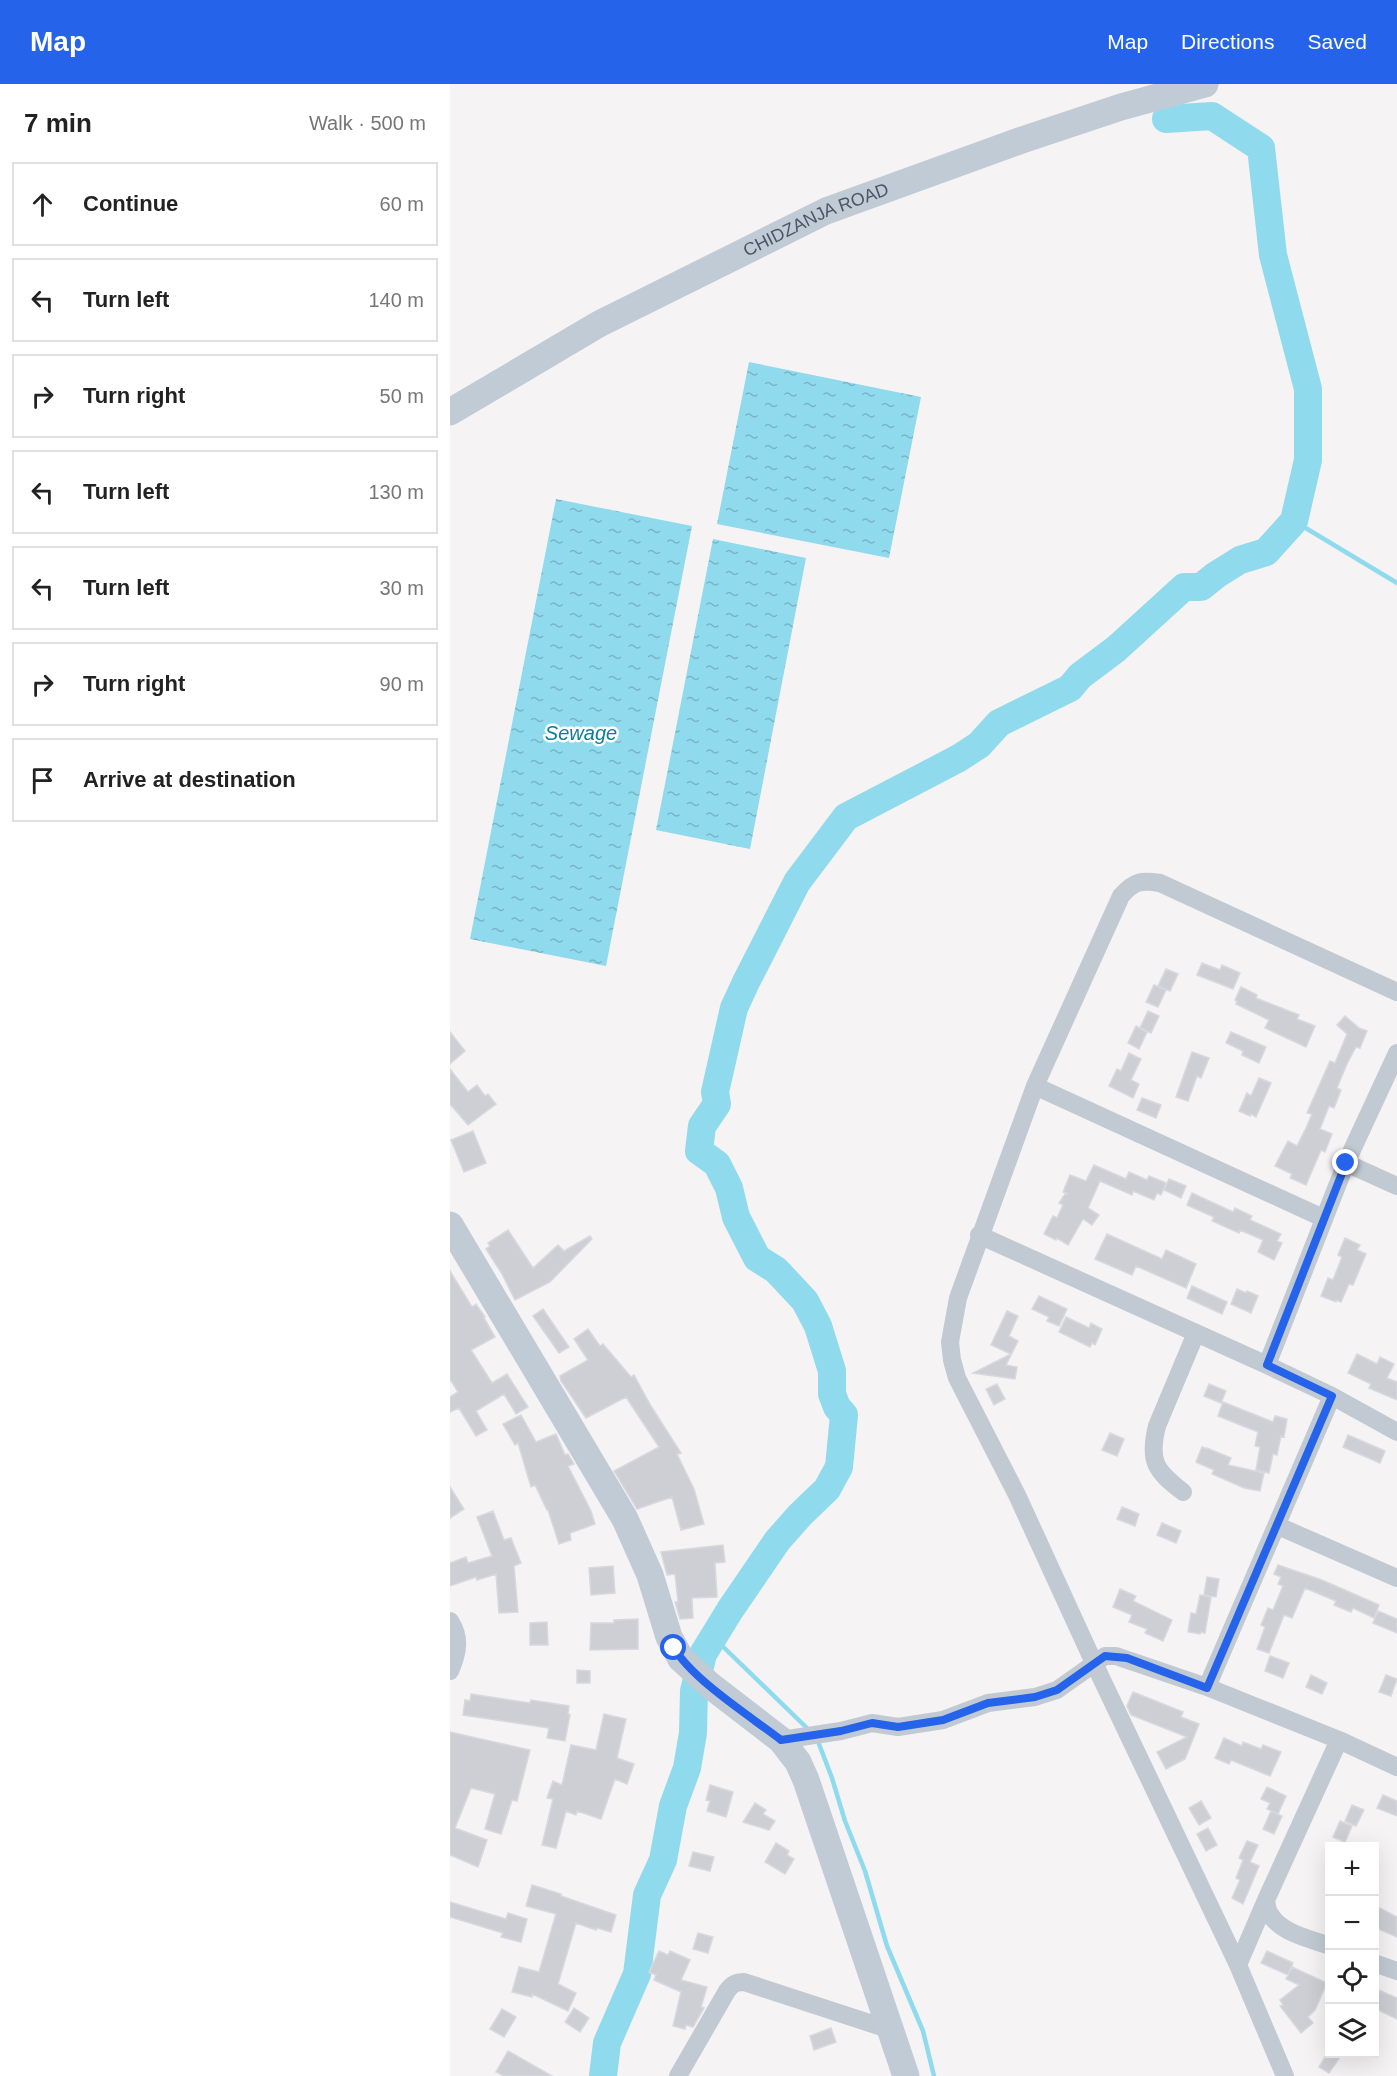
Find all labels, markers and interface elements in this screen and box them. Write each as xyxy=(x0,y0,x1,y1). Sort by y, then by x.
text: Map xyxy=(30,26,86,57)
text: Map xyxy=(1107,30,1148,53)
text: Directions xyxy=(1181,30,1274,53)
text: Saved xyxy=(1307,30,1367,53)
text: 7 min xyxy=(24,108,92,138)
text: Walk · 500 m xyxy=(309,112,426,134)
street label: CHIDZANJA ROAD xyxy=(740,179,891,261)
icon: ahead xyxy=(26,188,59,221)
text: Continue xyxy=(83,191,178,216)
text: 60 m xyxy=(380,193,424,215)
icon: left xyxy=(26,284,59,317)
text: Turn left xyxy=(83,287,169,312)
text: 140 m xyxy=(368,289,424,311)
icon: right xyxy=(26,380,59,413)
text: Turn right xyxy=(83,383,185,408)
text: 50 m xyxy=(380,385,424,407)
icon: left xyxy=(26,476,59,509)
text: Turn left xyxy=(83,479,169,504)
text: 130 m xyxy=(368,481,424,503)
icon: left xyxy=(26,572,59,605)
text: Turn left xyxy=(83,575,169,600)
text: 30 m xyxy=(380,577,424,599)
icon: right xyxy=(26,668,59,701)
text: Turn right xyxy=(83,671,185,696)
text: 90 m xyxy=(380,673,424,695)
water label: Sewage xyxy=(545,722,617,744)
icon: arrive xyxy=(26,764,59,797)
text: Arrive at destination xyxy=(83,767,296,792)
route end xyxy=(1332,1149,1358,1175)
route start xyxy=(660,1634,686,1660)
map controls xyxy=(1325,1842,1379,2058)
button: + xyxy=(1325,1842,1379,1896)
button: − xyxy=(1325,1896,1379,1950)
button: locate xyxy=(1325,1950,1379,2004)
button: layers xyxy=(1325,2004,1379,2058)

